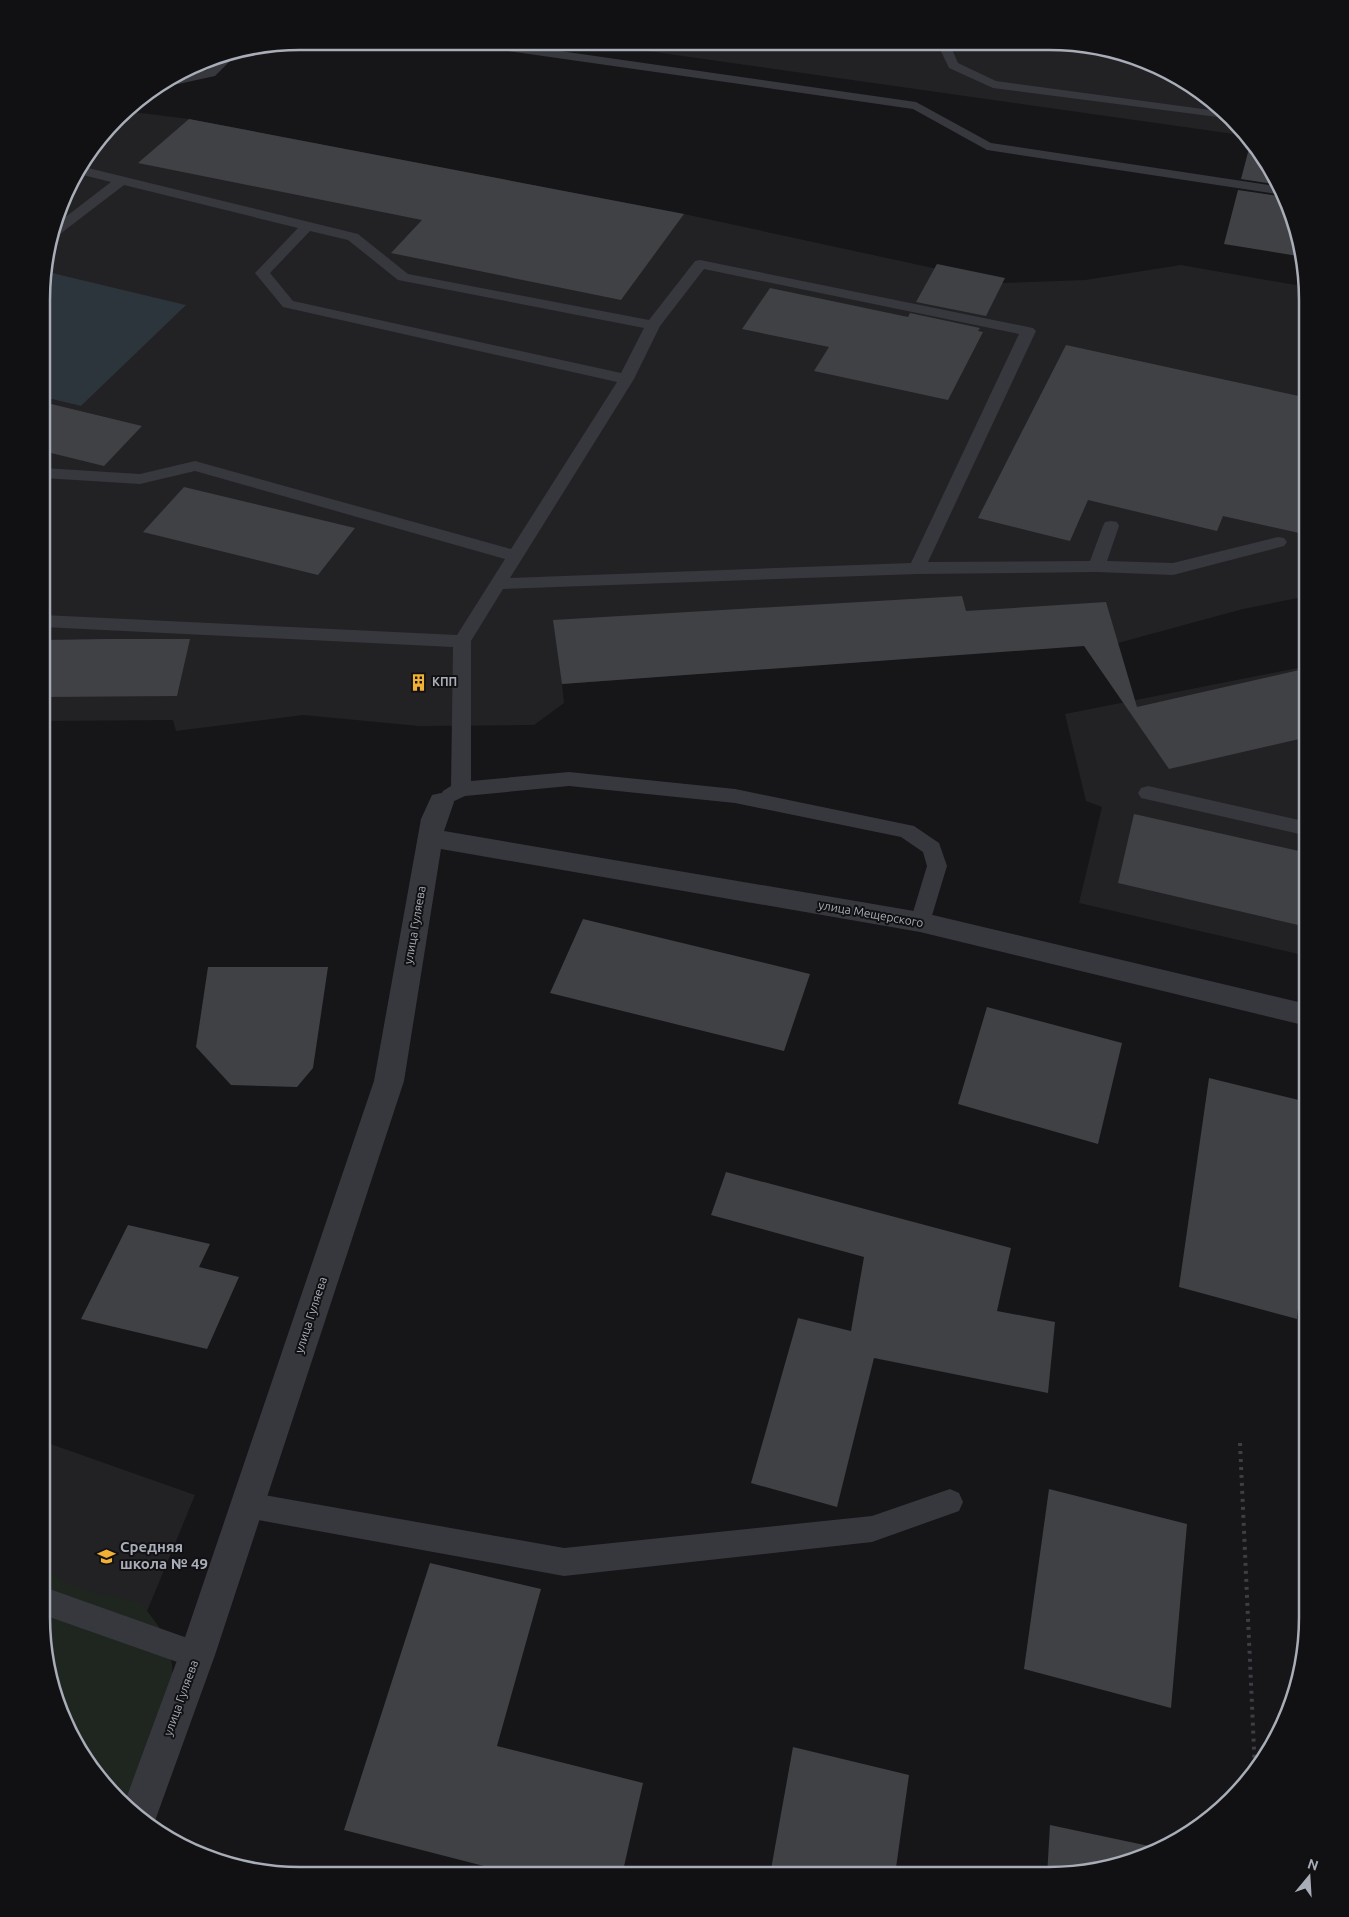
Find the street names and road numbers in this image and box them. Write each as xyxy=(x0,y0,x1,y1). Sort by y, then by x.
street label: улица Гуляева xyxy=(401,885,428,965)
street label: улица Мещерского xyxy=(818,898,925,929)
street label: улица Гуляева xyxy=(292,1275,329,1355)
street label: улица Гуляева xyxy=(161,1658,200,1737)

